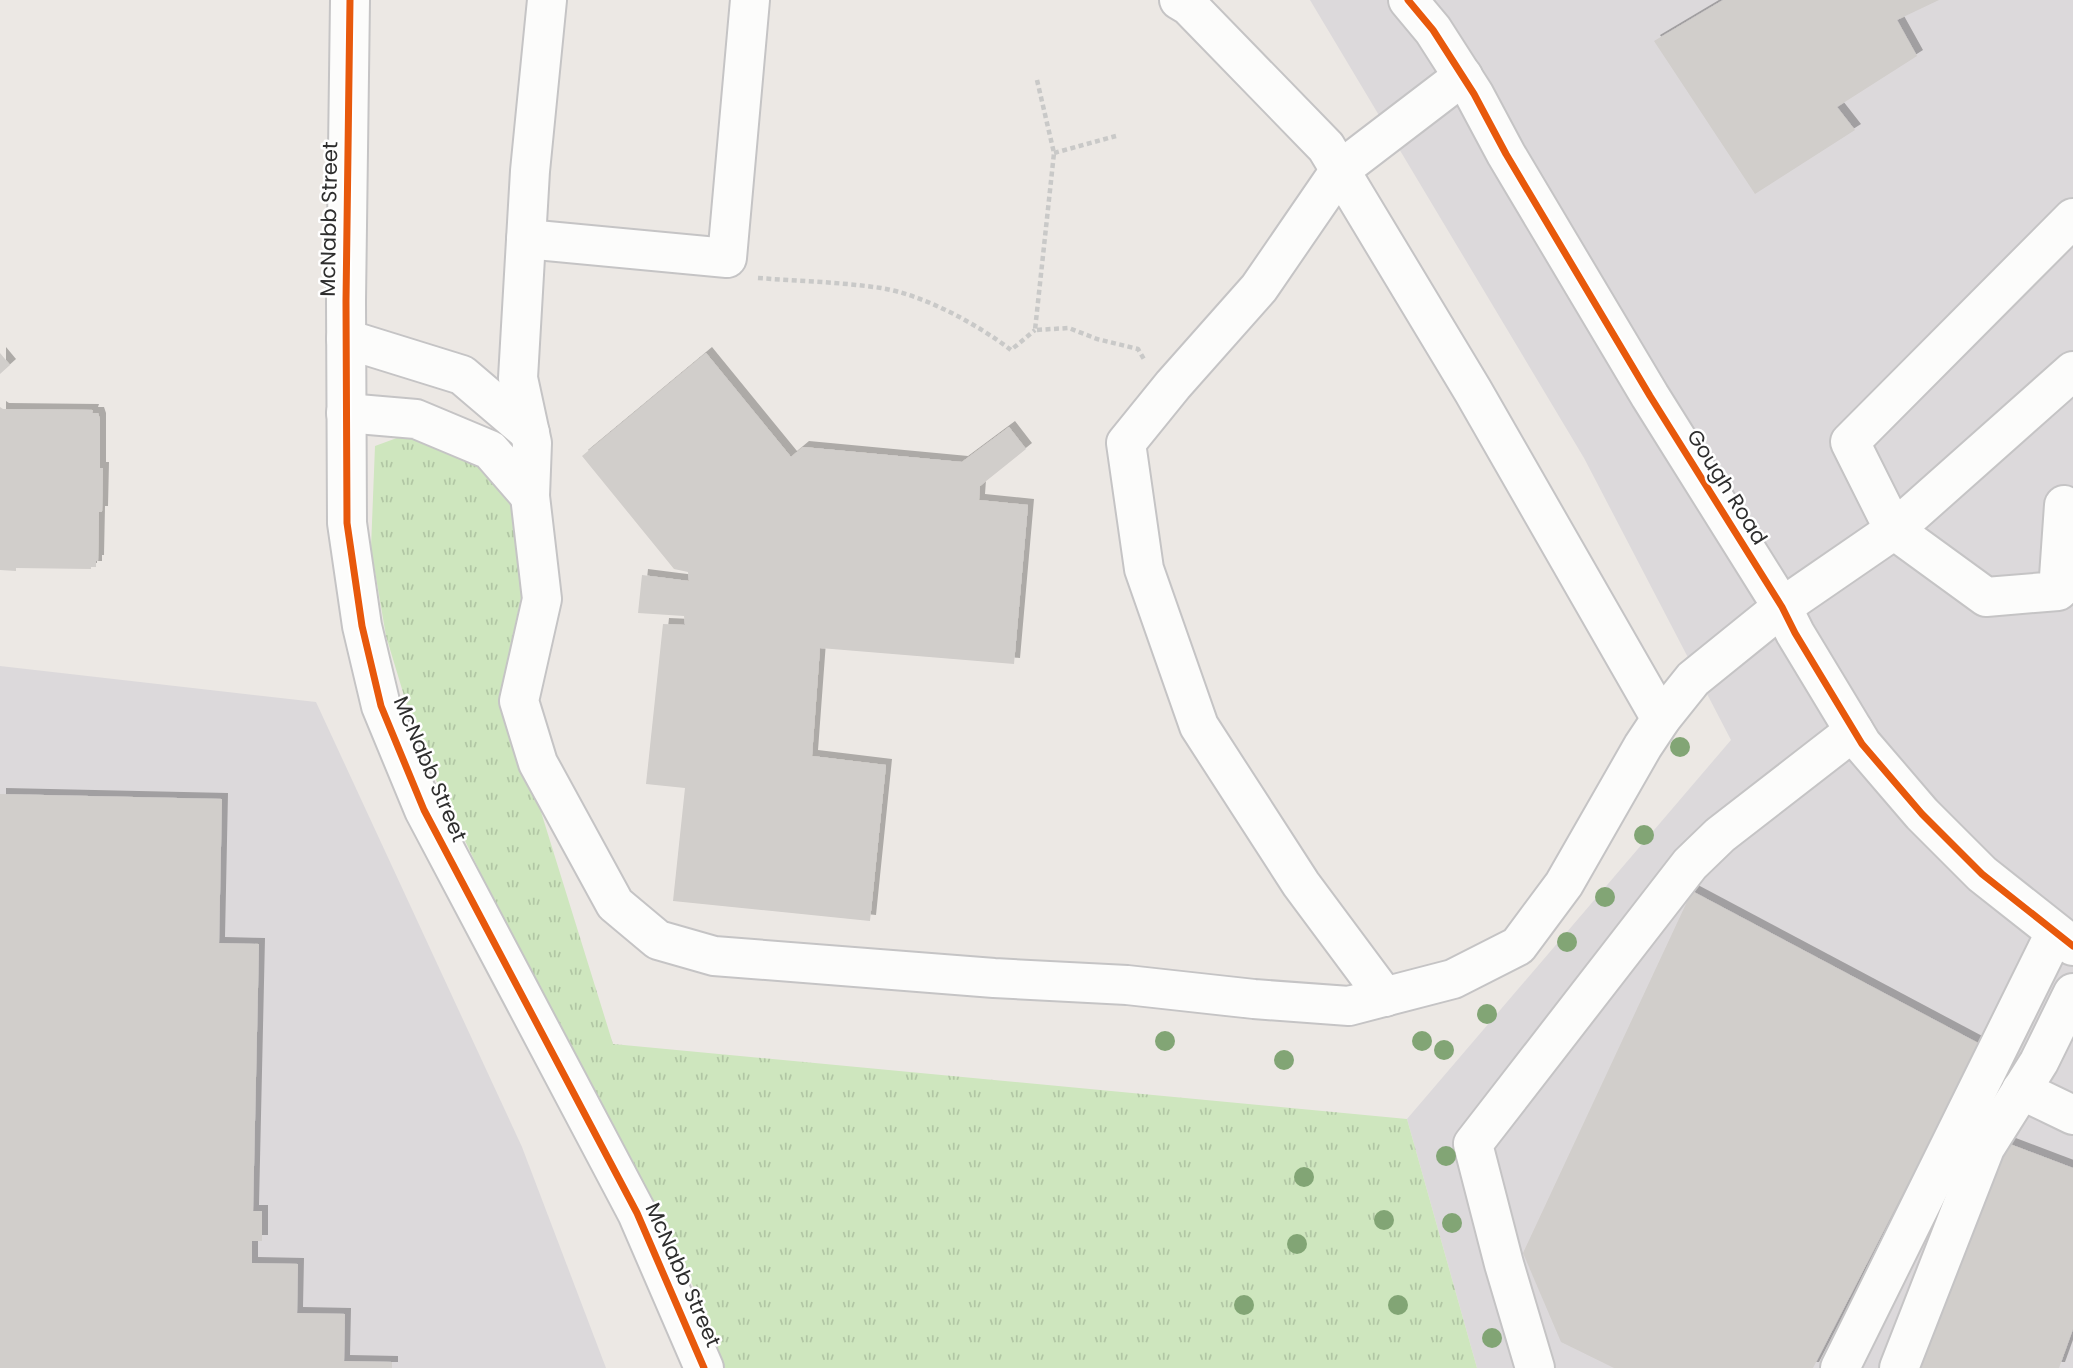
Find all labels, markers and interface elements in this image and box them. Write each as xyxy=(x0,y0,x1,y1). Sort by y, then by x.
street label: McNabb Street xyxy=(313,141,344,297)
street label: Gough Road xyxy=(1680,423,1774,550)
street label: McNabb Street xyxy=(387,692,474,846)
street label: McNabb Street xyxy=(639,1198,728,1352)

